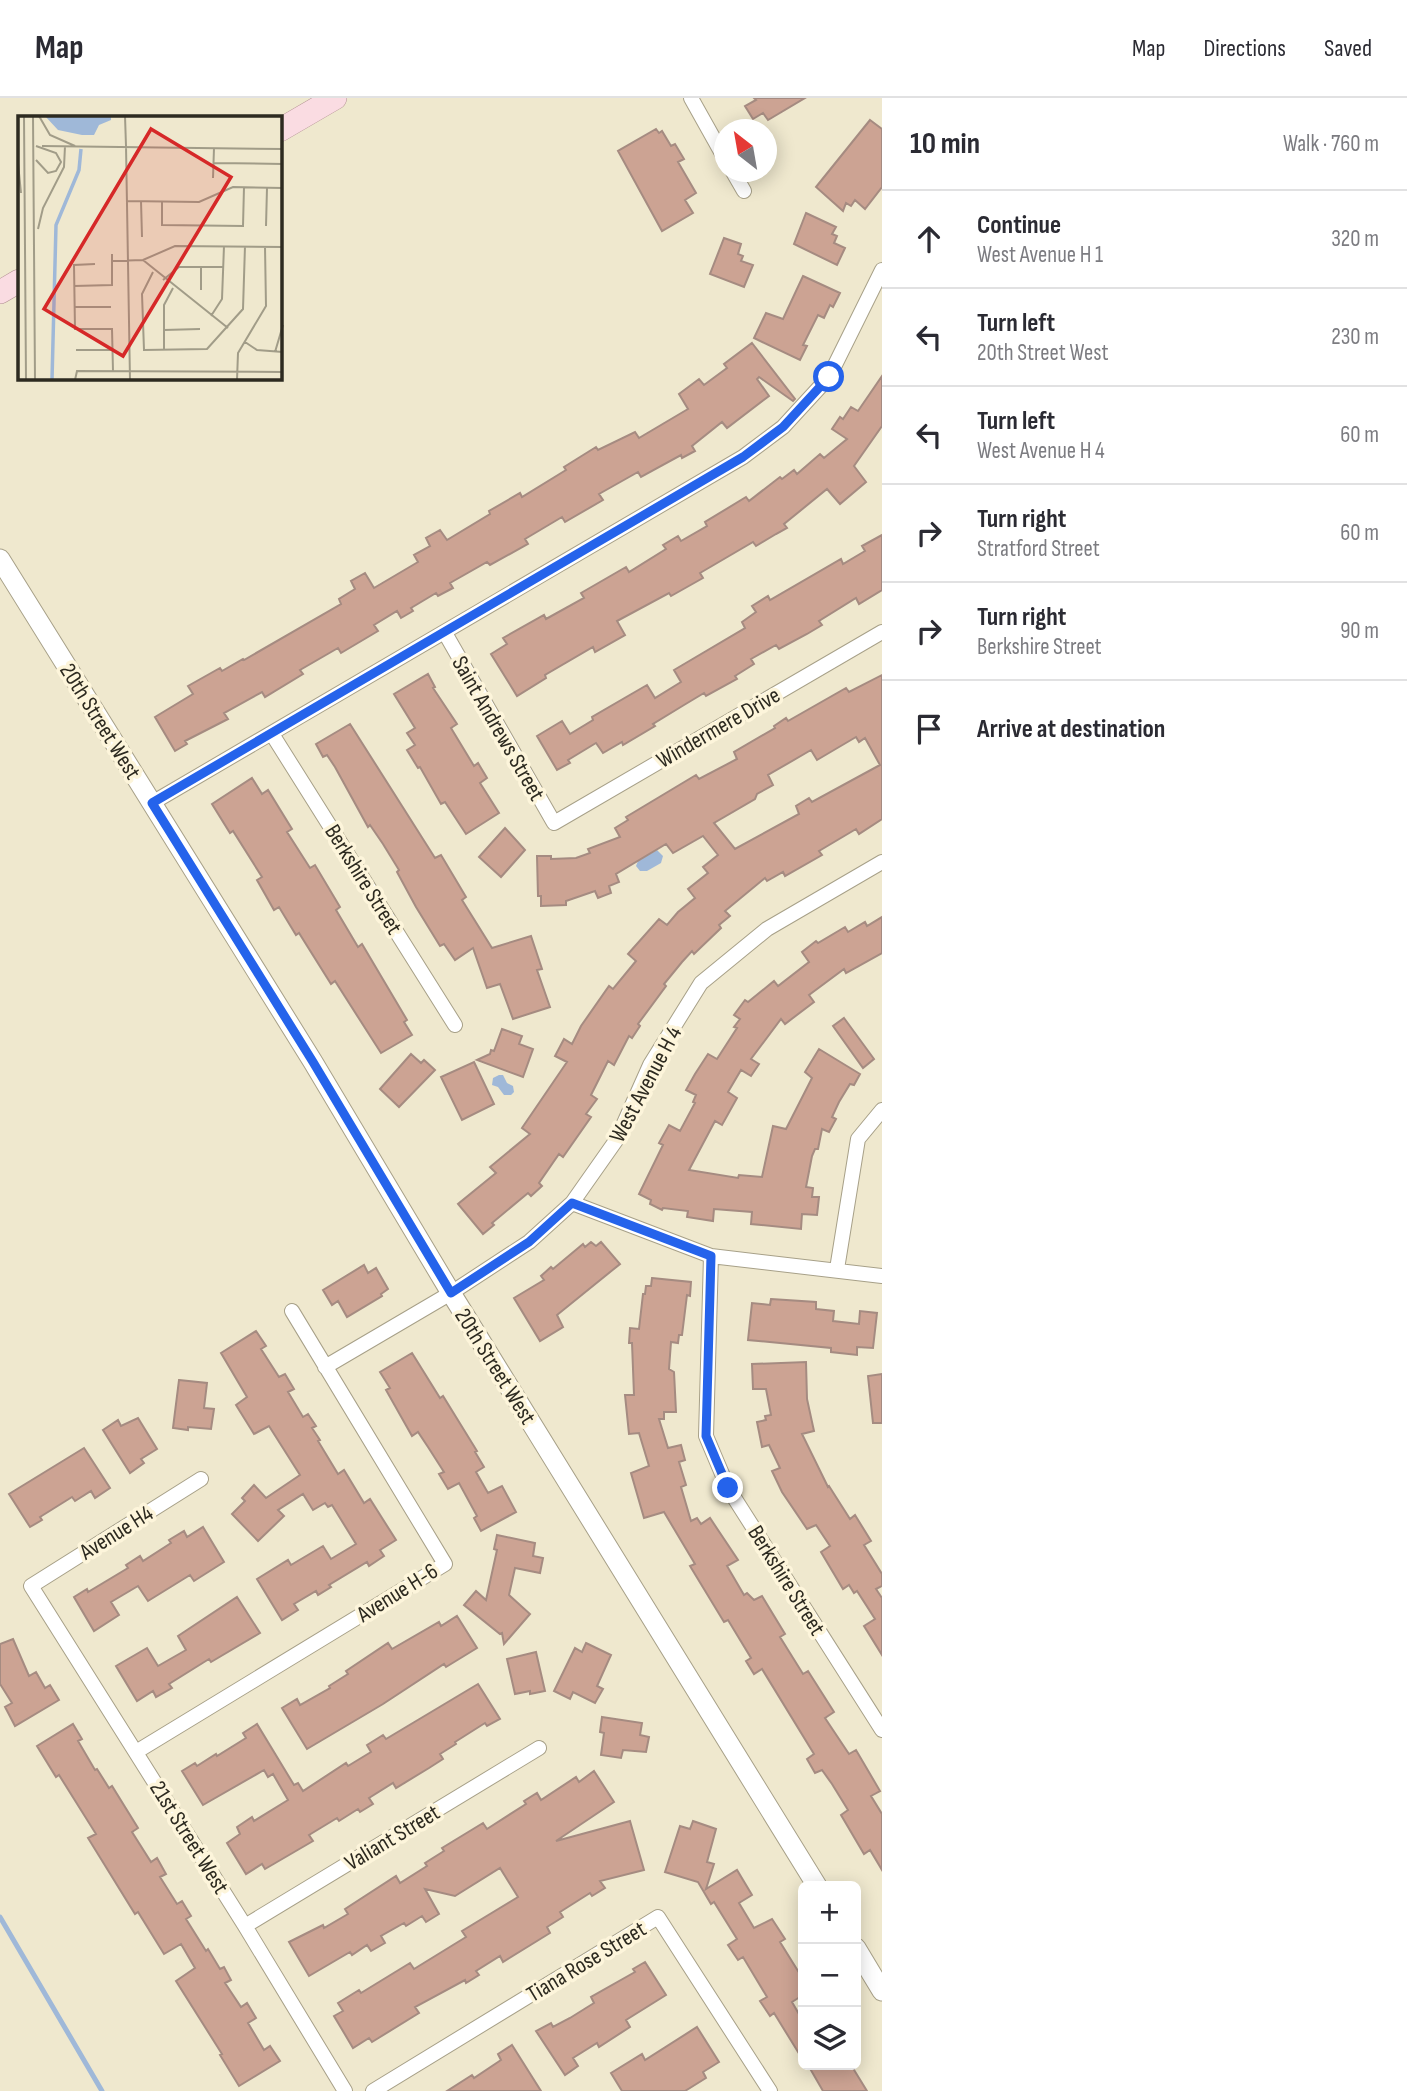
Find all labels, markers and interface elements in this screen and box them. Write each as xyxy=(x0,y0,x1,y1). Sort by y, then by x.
text: Map xyxy=(35,28,84,68)
text: Map xyxy=(1132,34,1165,63)
text: Directions xyxy=(1203,34,1286,63)
text: Saved xyxy=(1324,34,1372,63)
inset map xyxy=(18,116,282,380)
north arrow xyxy=(714,119,777,182)
text: 10 min xyxy=(910,126,980,162)
text: Walk · 760 m xyxy=(1283,130,1379,158)
text: Continue xyxy=(977,210,1061,241)
icon: ahead xyxy=(910,220,948,258)
text: 320 m xyxy=(1331,225,1379,253)
text: West Avenue H 1 xyxy=(977,241,1103,269)
text: Turn left xyxy=(977,308,1055,339)
icon: left xyxy=(910,318,948,356)
text: 230 m xyxy=(1331,323,1379,351)
text: 20th Street West xyxy=(977,339,1109,367)
route start xyxy=(813,361,844,392)
text: Turn left xyxy=(977,406,1055,437)
icon: left xyxy=(910,416,948,454)
text: 60 m xyxy=(1340,421,1379,449)
text: West Avenue H 4 xyxy=(977,437,1105,465)
text: Turn right xyxy=(977,504,1066,535)
icon: right xyxy=(910,514,948,552)
text: 60 m xyxy=(1340,519,1379,547)
text: Stratford Street xyxy=(977,535,1100,563)
text: Turn right xyxy=(977,602,1066,633)
icon: right xyxy=(910,612,948,650)
text: 90 m xyxy=(1340,617,1379,645)
text: Berkshire Street xyxy=(977,633,1102,661)
street label: Saint Andrews Street xyxy=(445,651,551,806)
street label: 20th Street West xyxy=(53,658,147,785)
street label: Windermere Drive xyxy=(652,681,785,774)
icon: arrive xyxy=(910,710,948,748)
text: Arrive at destination xyxy=(977,714,1165,745)
street label: Berkshire Street xyxy=(318,819,408,940)
street label: West Avenue H 4 xyxy=(604,1021,688,1147)
street label: 20th Street West xyxy=(448,1303,542,1430)
route end xyxy=(712,1472,743,1503)
street label: Avenue H4 xyxy=(74,1499,159,1567)
street label: Berkshire Street xyxy=(741,1520,831,1641)
street label: Avenue H-6 xyxy=(351,1557,443,1629)
street label: 21st Street West xyxy=(143,1776,235,1899)
street label: Valiant Street xyxy=(340,1799,445,1877)
map controls xyxy=(798,1881,861,2070)
button: + xyxy=(798,1881,861,1944)
street label: Tiana Rose Street xyxy=(522,1915,651,2008)
button: − xyxy=(798,1944,861,2007)
button: layers xyxy=(798,2007,861,2070)

